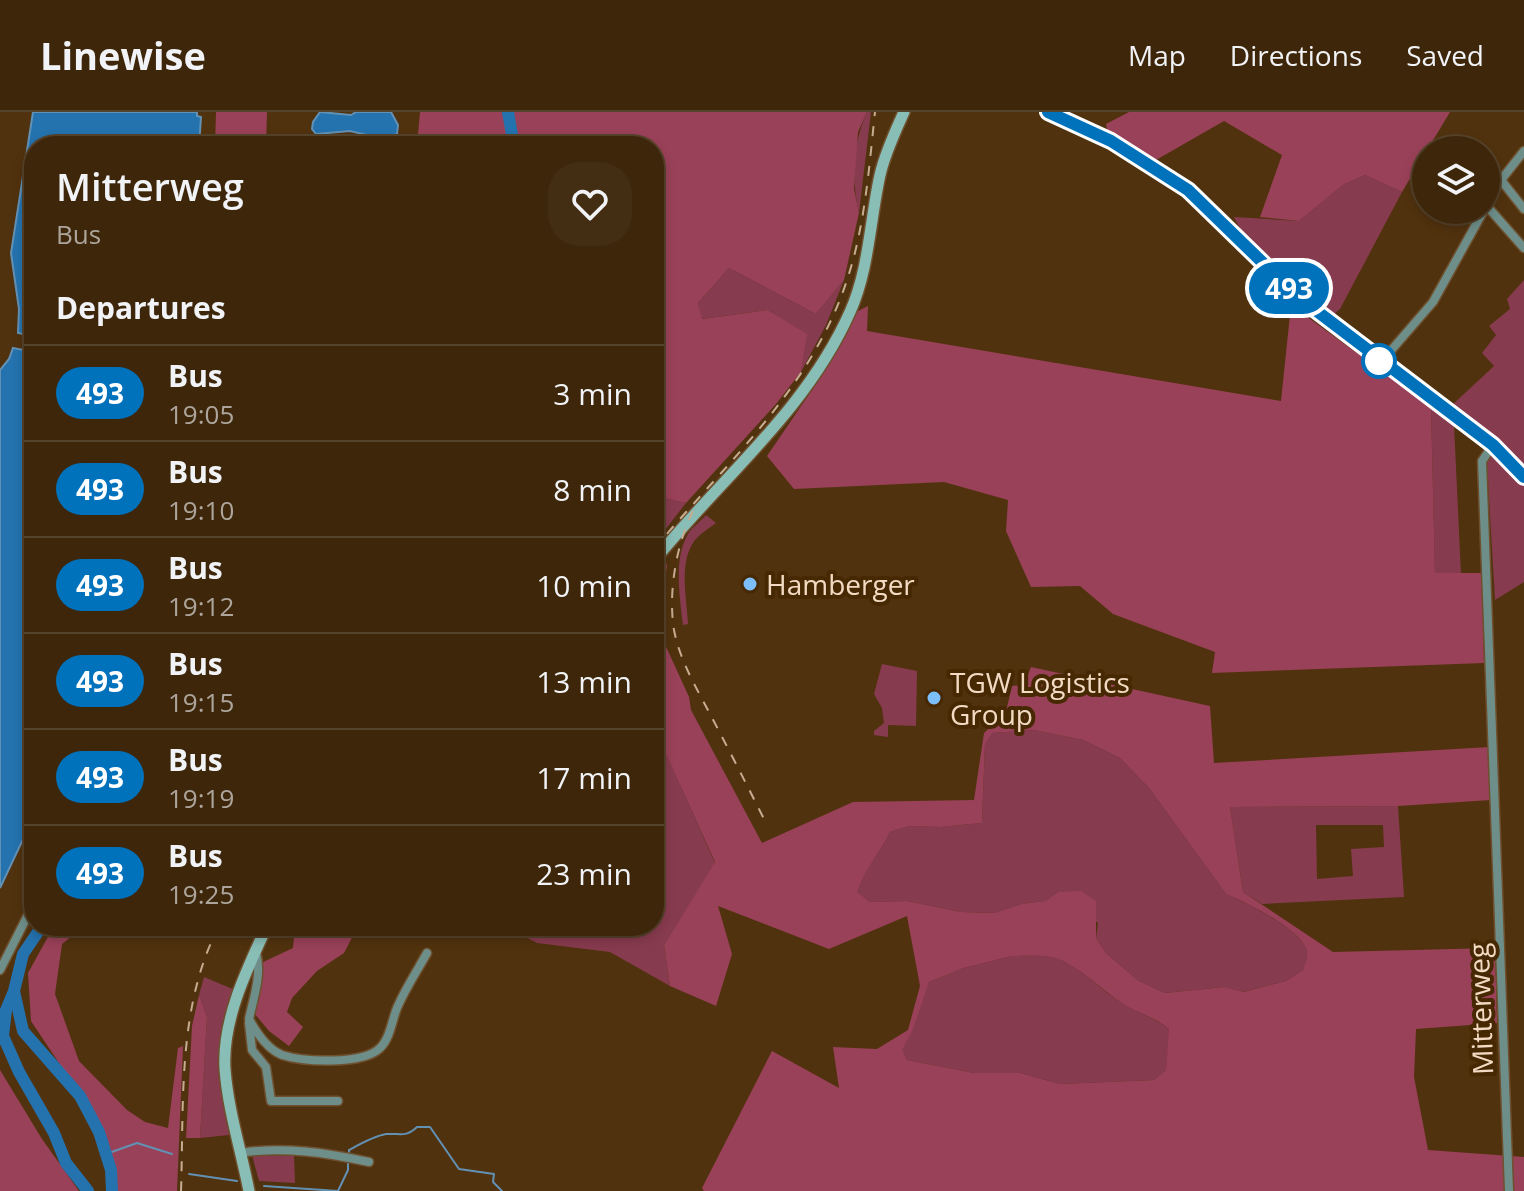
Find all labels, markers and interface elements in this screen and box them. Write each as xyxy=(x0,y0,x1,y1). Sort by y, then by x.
text: Linewise xyxy=(40,29,206,81)
text: Map xyxy=(1128,36,1186,74)
text: Directions xyxy=(1230,36,1362,74)
text: Saved xyxy=(1406,36,1484,74)
map controls xyxy=(1412,136,1500,224)
button: layers xyxy=(1412,136,1500,224)
text: Mitterweg xyxy=(56,160,244,212)
button: heart xyxy=(548,162,632,246)
text: Bus xyxy=(56,216,101,252)
line badge: 493 xyxy=(1243,262,1335,314)
text: 493 xyxy=(1265,269,1313,307)
text: Departures xyxy=(56,287,226,328)
unlabelled marker xyxy=(1362,344,1396,378)
text: Bus xyxy=(168,355,223,396)
text: 3 min xyxy=(553,373,632,414)
text: 493 xyxy=(76,374,124,412)
text: 19:05 xyxy=(168,396,234,432)
text: Bus xyxy=(168,451,223,492)
text: 8 min xyxy=(553,469,632,510)
text: 493 xyxy=(76,470,124,508)
text: 19:10 xyxy=(168,492,234,528)
text: Bus xyxy=(168,547,223,588)
text: 10 min xyxy=(536,565,632,606)
place label: Hamberger xyxy=(766,565,915,603)
text: 493 xyxy=(76,566,124,604)
marker: Hamberger xyxy=(741,575,759,593)
text: 19:12 xyxy=(168,588,234,624)
text: Bus xyxy=(168,643,223,684)
text: 13 min xyxy=(536,661,632,702)
text: 493 xyxy=(76,662,124,700)
place label: TGW Logistics Group xyxy=(950,663,1130,733)
text: 19:15 xyxy=(168,684,234,720)
marker: TGW Logistics Group xyxy=(925,689,943,707)
text: Bus xyxy=(168,739,223,780)
text: 17 min xyxy=(536,757,632,798)
text: 493 xyxy=(76,758,124,796)
text: 19:19 xyxy=(168,780,234,816)
text: Bus xyxy=(168,835,223,876)
text: 23 min xyxy=(536,853,632,894)
text: 493 xyxy=(76,854,124,892)
text: 19:25 xyxy=(168,876,234,912)
street label: Mitterweg xyxy=(1459,942,1501,1076)

